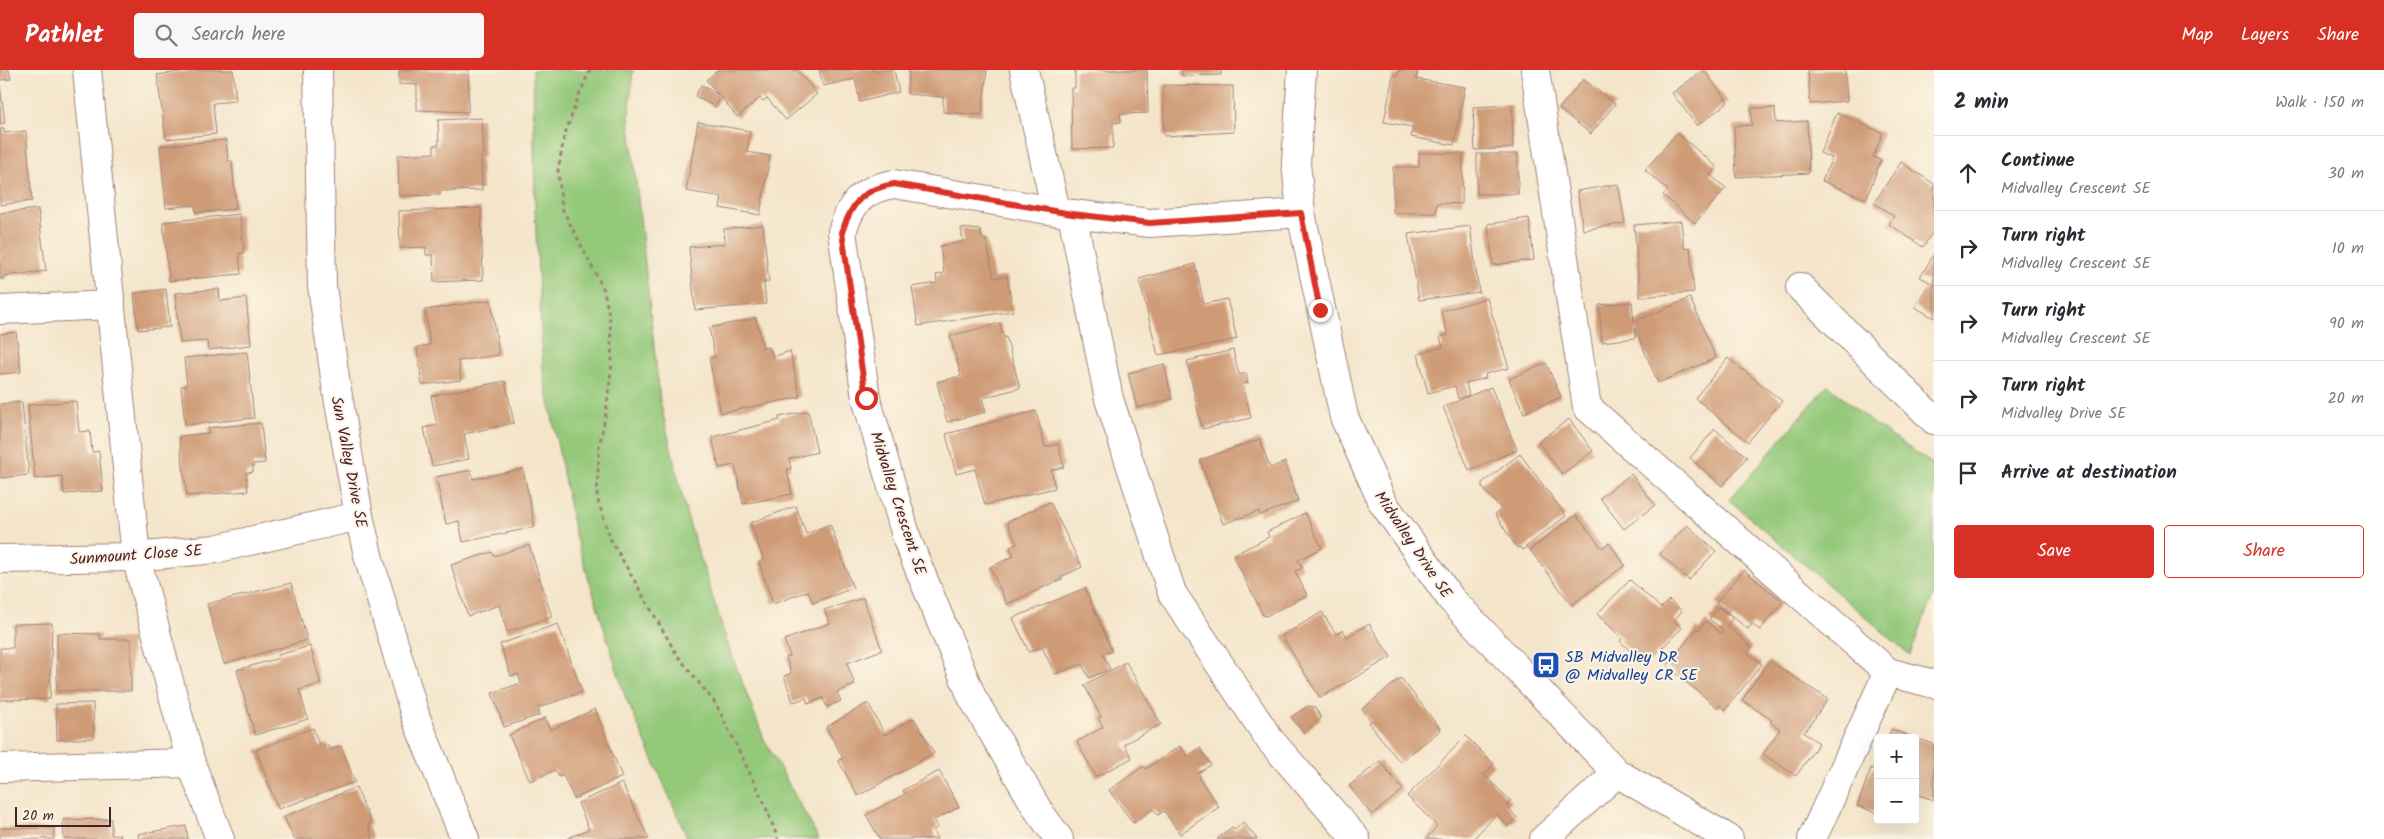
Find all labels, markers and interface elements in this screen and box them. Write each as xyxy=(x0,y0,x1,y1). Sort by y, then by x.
search box xyxy=(134,13,484,58)
text: Pathlet xyxy=(25,16,104,55)
text: Search here xyxy=(192,20,285,50)
icon: search xyxy=(152,21,180,49)
text: Map xyxy=(2182,21,2213,50)
text: Layers xyxy=(2241,21,2289,50)
text: Share xyxy=(2317,21,2359,50)
text: 2 min xyxy=(1954,86,2009,119)
text: Walk · 150 m xyxy=(2275,90,2364,115)
text: Continue xyxy=(2001,146,2074,176)
icon: ahead xyxy=(1954,159,1982,187)
text: 30 m xyxy=(2328,161,2364,186)
text: Midvalley Crescent SE xyxy=(2001,176,2151,201)
text: Turn right xyxy=(2001,221,2086,251)
icon: right xyxy=(1954,234,1982,262)
text: 10 m xyxy=(2332,236,2364,261)
text: Midvalley Crescent SE xyxy=(2001,251,2151,276)
text: Turn right xyxy=(2001,296,2086,326)
route end xyxy=(1309,299,1332,322)
icon: right xyxy=(1954,309,1982,337)
text: 90 m xyxy=(2329,311,2364,336)
text: Midvalley Crescent SE xyxy=(2001,326,2151,351)
text: Turn right xyxy=(2001,371,2086,401)
icon: right xyxy=(1954,384,1982,412)
text: 20 m xyxy=(2328,386,2364,411)
route start xyxy=(855,387,878,410)
street label: Sun Valley Drive SE xyxy=(323,394,374,531)
text: Midvalley Drive SE xyxy=(2001,401,2126,426)
street label: Midvalley Crescent SE xyxy=(863,428,933,579)
text: Arrive at destination xyxy=(2001,458,2177,488)
icon: arrive xyxy=(1954,459,1982,487)
street label: Midvalley Drive SE xyxy=(1367,486,1459,604)
button: Save xyxy=(1954,525,2154,578)
button: Share xyxy=(2164,525,2364,578)
street label: Sunmount Close SE xyxy=(69,538,204,573)
place label: SB Midvalley DR @ Midvalley CR SE xyxy=(1565,645,1698,688)
bus stop icon: SB Midvalley DR @ Midvalley CR SE xyxy=(1531,650,1561,680)
map controls xyxy=(1874,734,1919,824)
button: + xyxy=(1874,734,1919,779)
button: − xyxy=(1874,779,1919,824)
scale bar xyxy=(15,804,111,827)
text: 20 m xyxy=(22,805,54,827)

